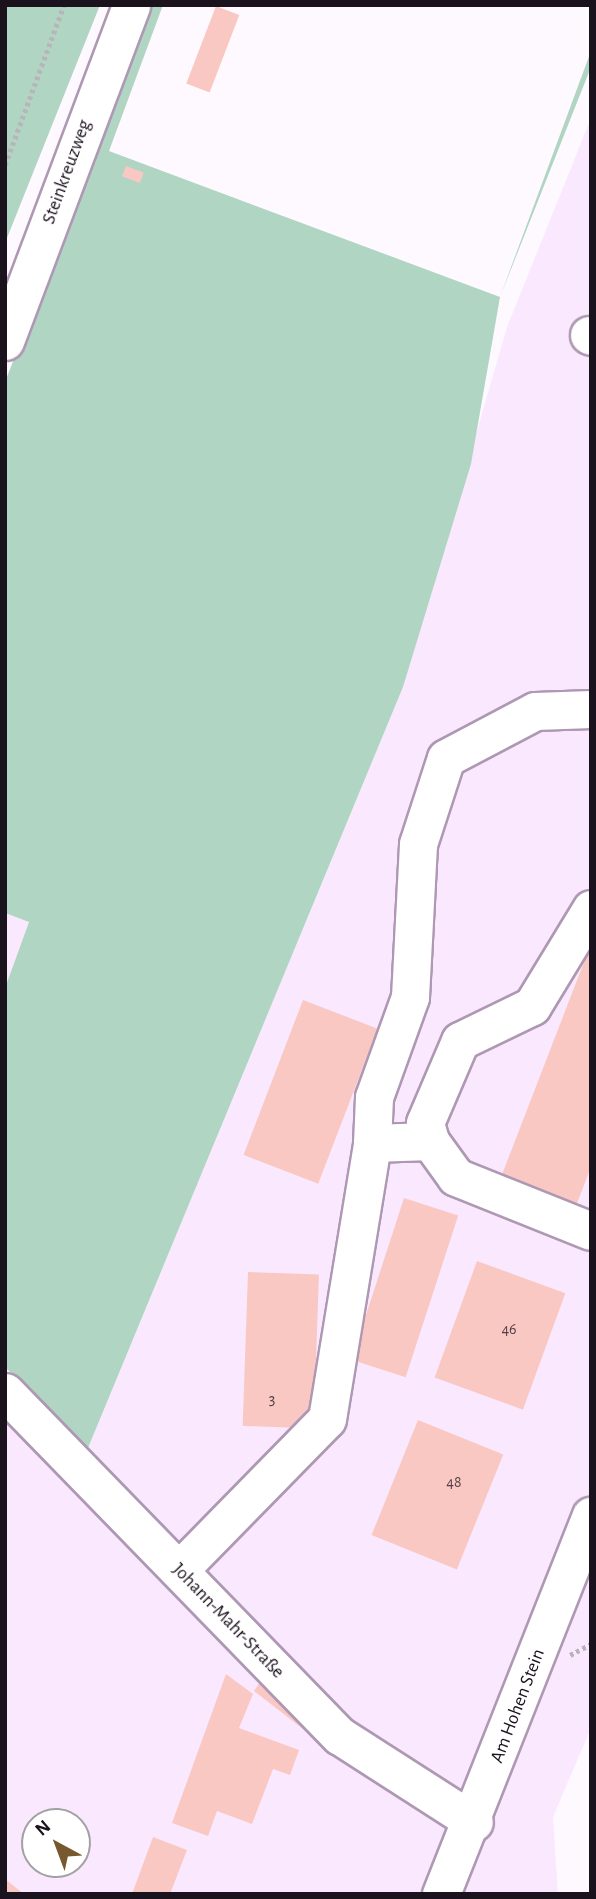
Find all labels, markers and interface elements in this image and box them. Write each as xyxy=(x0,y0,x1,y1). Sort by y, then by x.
street label: Steinkreuzweg xyxy=(38,117,96,227)
house number: 46 xyxy=(501,1319,517,1339)
house number: 3 xyxy=(269,1389,275,1409)
house number: 48 xyxy=(446,1472,462,1492)
street label: Johann-Mahr-Straße xyxy=(167,1559,289,1683)
street label: Am Hohen Stein xyxy=(486,1646,550,1766)
north arrow xyxy=(21,1808,91,1878)
text: N xyxy=(32,1817,54,1840)

